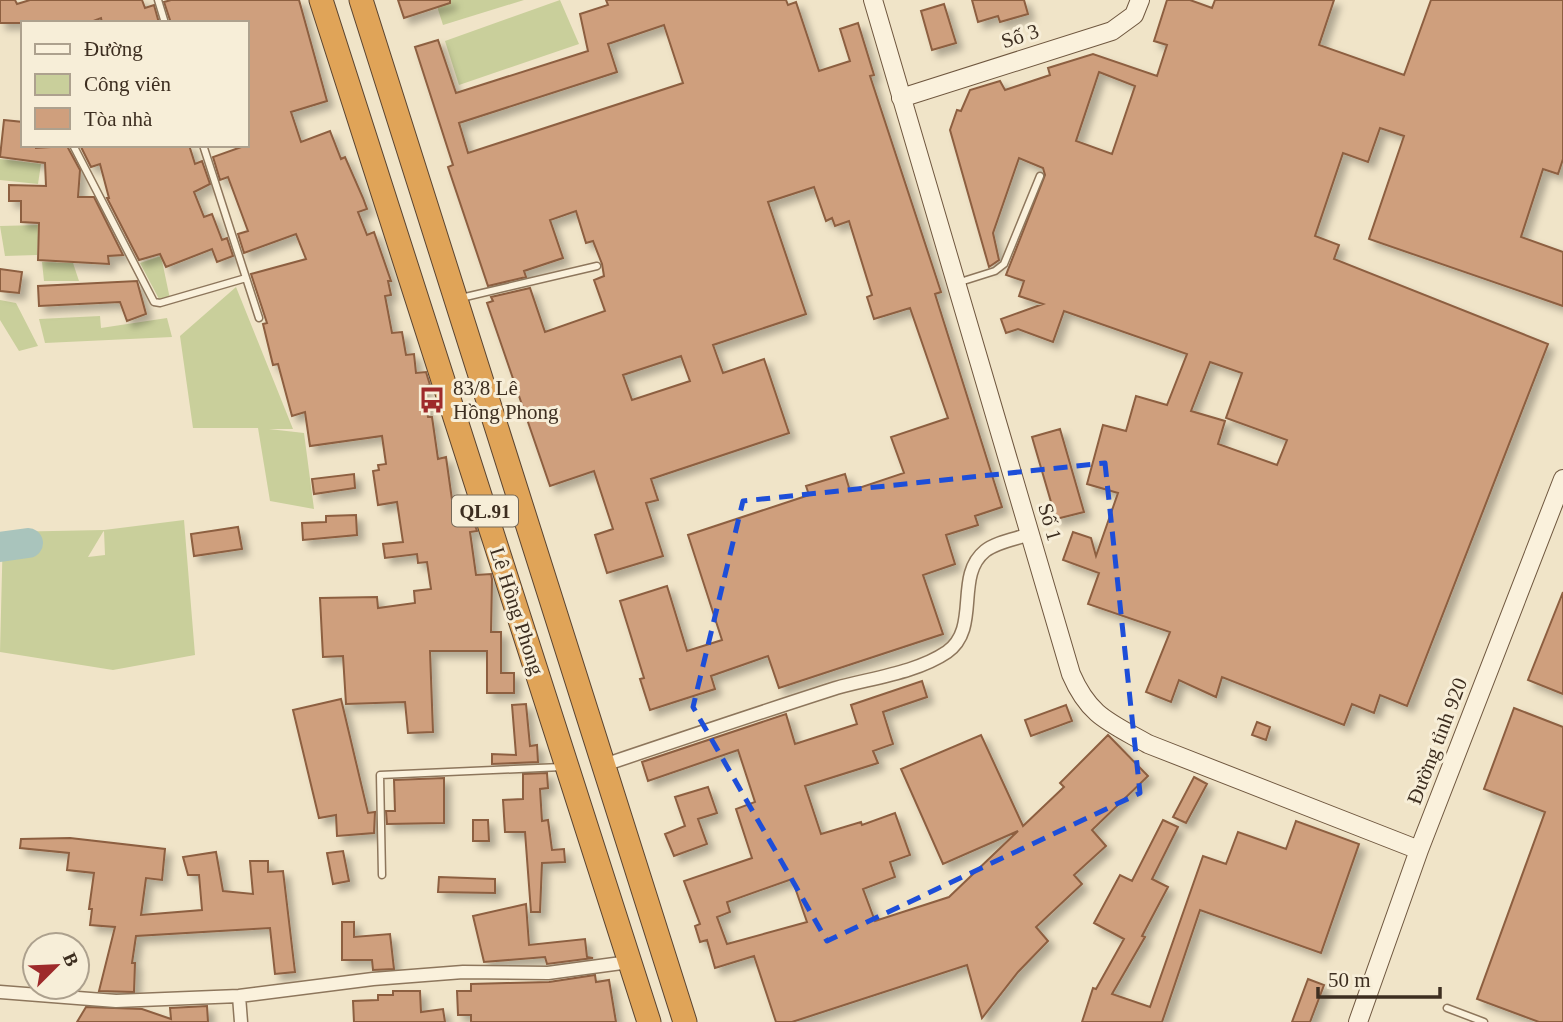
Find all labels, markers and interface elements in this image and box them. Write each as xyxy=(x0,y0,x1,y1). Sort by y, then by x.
street label: Số 3 xyxy=(998,19,1042,53)
legend xyxy=(21,21,248,147)
text: Đường xyxy=(84,37,143,61)
text: Công viên xyxy=(84,72,171,96)
text: Tòa nhà xyxy=(84,107,153,131)
place label: 83/8 Lê Hồng Phong xyxy=(453,376,559,424)
bus stop icon: 83/8 Lê Hồng Phong xyxy=(417,385,447,415)
road number: QL.91 xyxy=(452,496,518,526)
street label: Số 1 xyxy=(1033,500,1067,544)
street label: Lê Hồng Phong xyxy=(485,544,549,678)
street label: Đường tỉnh 920 xyxy=(1402,674,1472,808)
north arrow xyxy=(21,931,91,1001)
text: B xyxy=(59,949,83,970)
scale bar xyxy=(1318,956,1440,1000)
text: 50 m xyxy=(1328,968,1371,992)

